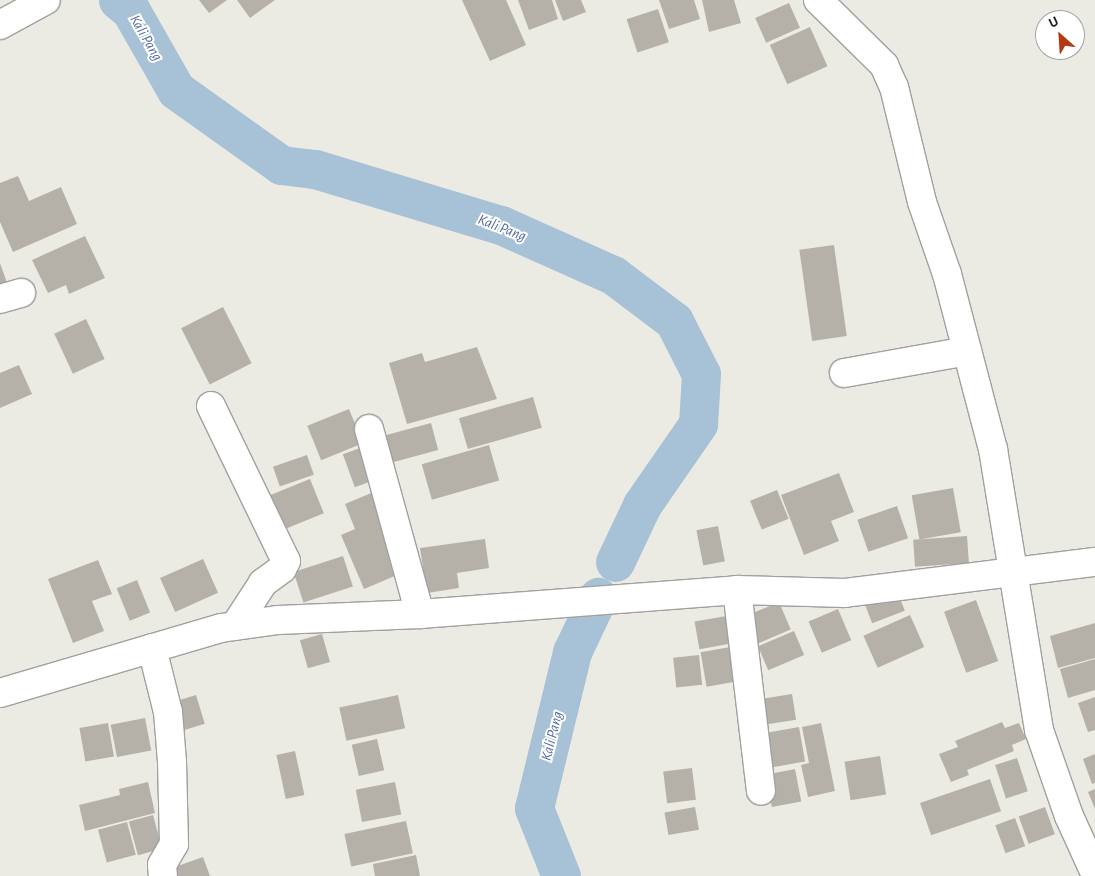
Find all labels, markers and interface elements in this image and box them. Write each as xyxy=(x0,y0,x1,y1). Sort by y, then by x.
north arrow xyxy=(1035,10,1085,60)
water label: Kali Pang xyxy=(126,12,166,64)
text: U xyxy=(1047,14,1061,31)
water label: Kali Pang xyxy=(475,211,529,245)
water label: Kali Pang xyxy=(537,709,567,763)

